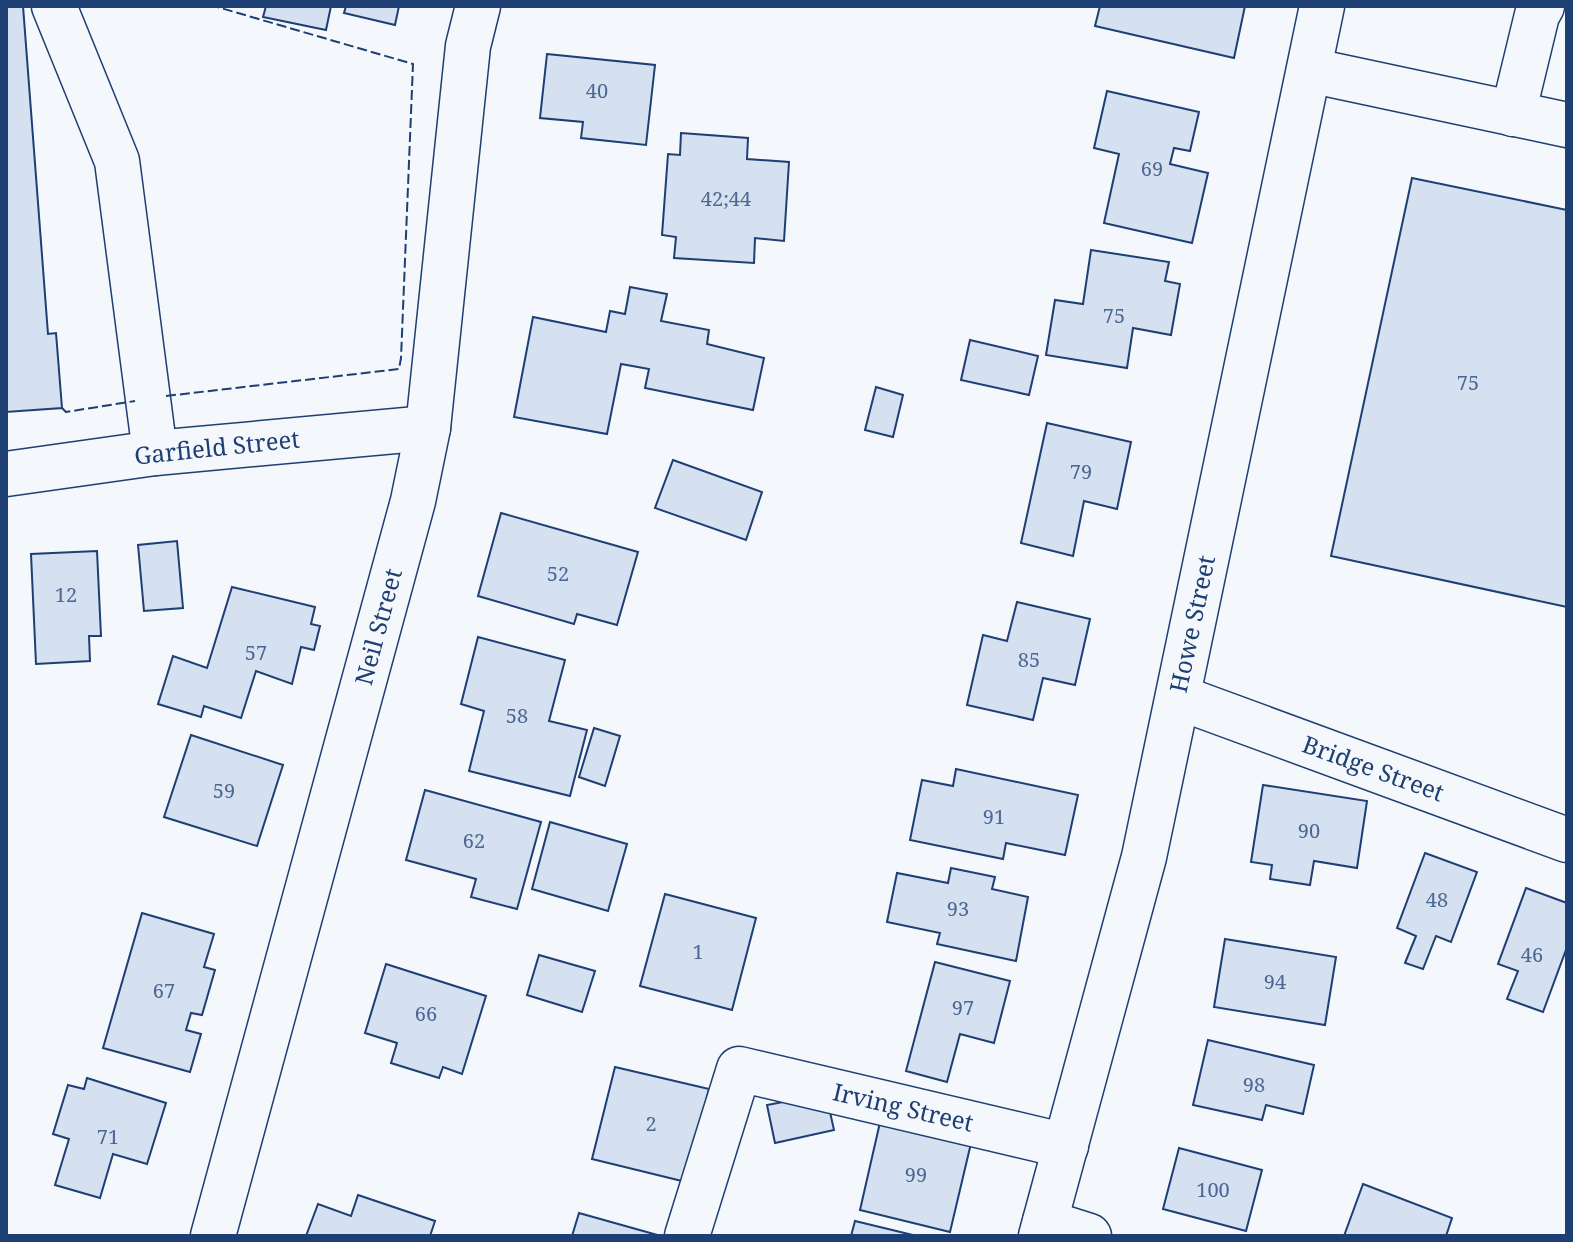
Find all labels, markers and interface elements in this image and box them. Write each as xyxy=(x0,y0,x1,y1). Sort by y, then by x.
house number: 40 xyxy=(586,77,608,104)
house number: 69 xyxy=(1141,155,1163,182)
house number: 42;44 xyxy=(701,185,751,212)
house number: 75 xyxy=(1103,302,1125,329)
house number: 75 xyxy=(1457,369,1479,396)
street label: Garfield Street xyxy=(133,421,301,472)
house number: 79 xyxy=(1070,458,1092,485)
street label: Howe Street xyxy=(1161,552,1222,695)
house number: 52 xyxy=(547,560,569,587)
street label: Neil Street xyxy=(346,565,409,689)
house number: 12 xyxy=(55,581,77,608)
house number: 57 xyxy=(245,639,267,666)
house number: 85 xyxy=(1018,646,1040,673)
house number: 58 xyxy=(506,702,528,729)
street label: Bridge Street xyxy=(1298,727,1449,808)
house number: 59 xyxy=(213,777,235,804)
house number: 91 xyxy=(983,803,1005,830)
house number: 90 xyxy=(1298,817,1320,844)
house number: 62 xyxy=(463,827,485,854)
house number: 48 xyxy=(1426,886,1448,913)
house number: 93 xyxy=(947,895,969,922)
house number: 1 xyxy=(692,938,704,965)
house number: 46 xyxy=(1521,941,1543,968)
house number: 94 xyxy=(1264,968,1286,995)
house number: 67 xyxy=(153,977,175,1004)
house number: 97 xyxy=(952,994,974,1021)
house number: 66 xyxy=(415,1000,437,1027)
house number: 98 xyxy=(1243,1071,1265,1098)
street label: Irving Street xyxy=(830,1074,977,1139)
house number: 2 xyxy=(645,1110,657,1137)
house number: 71 xyxy=(97,1123,119,1150)
house number: 99 xyxy=(905,1161,927,1188)
house number: 100 xyxy=(1196,1176,1230,1203)

